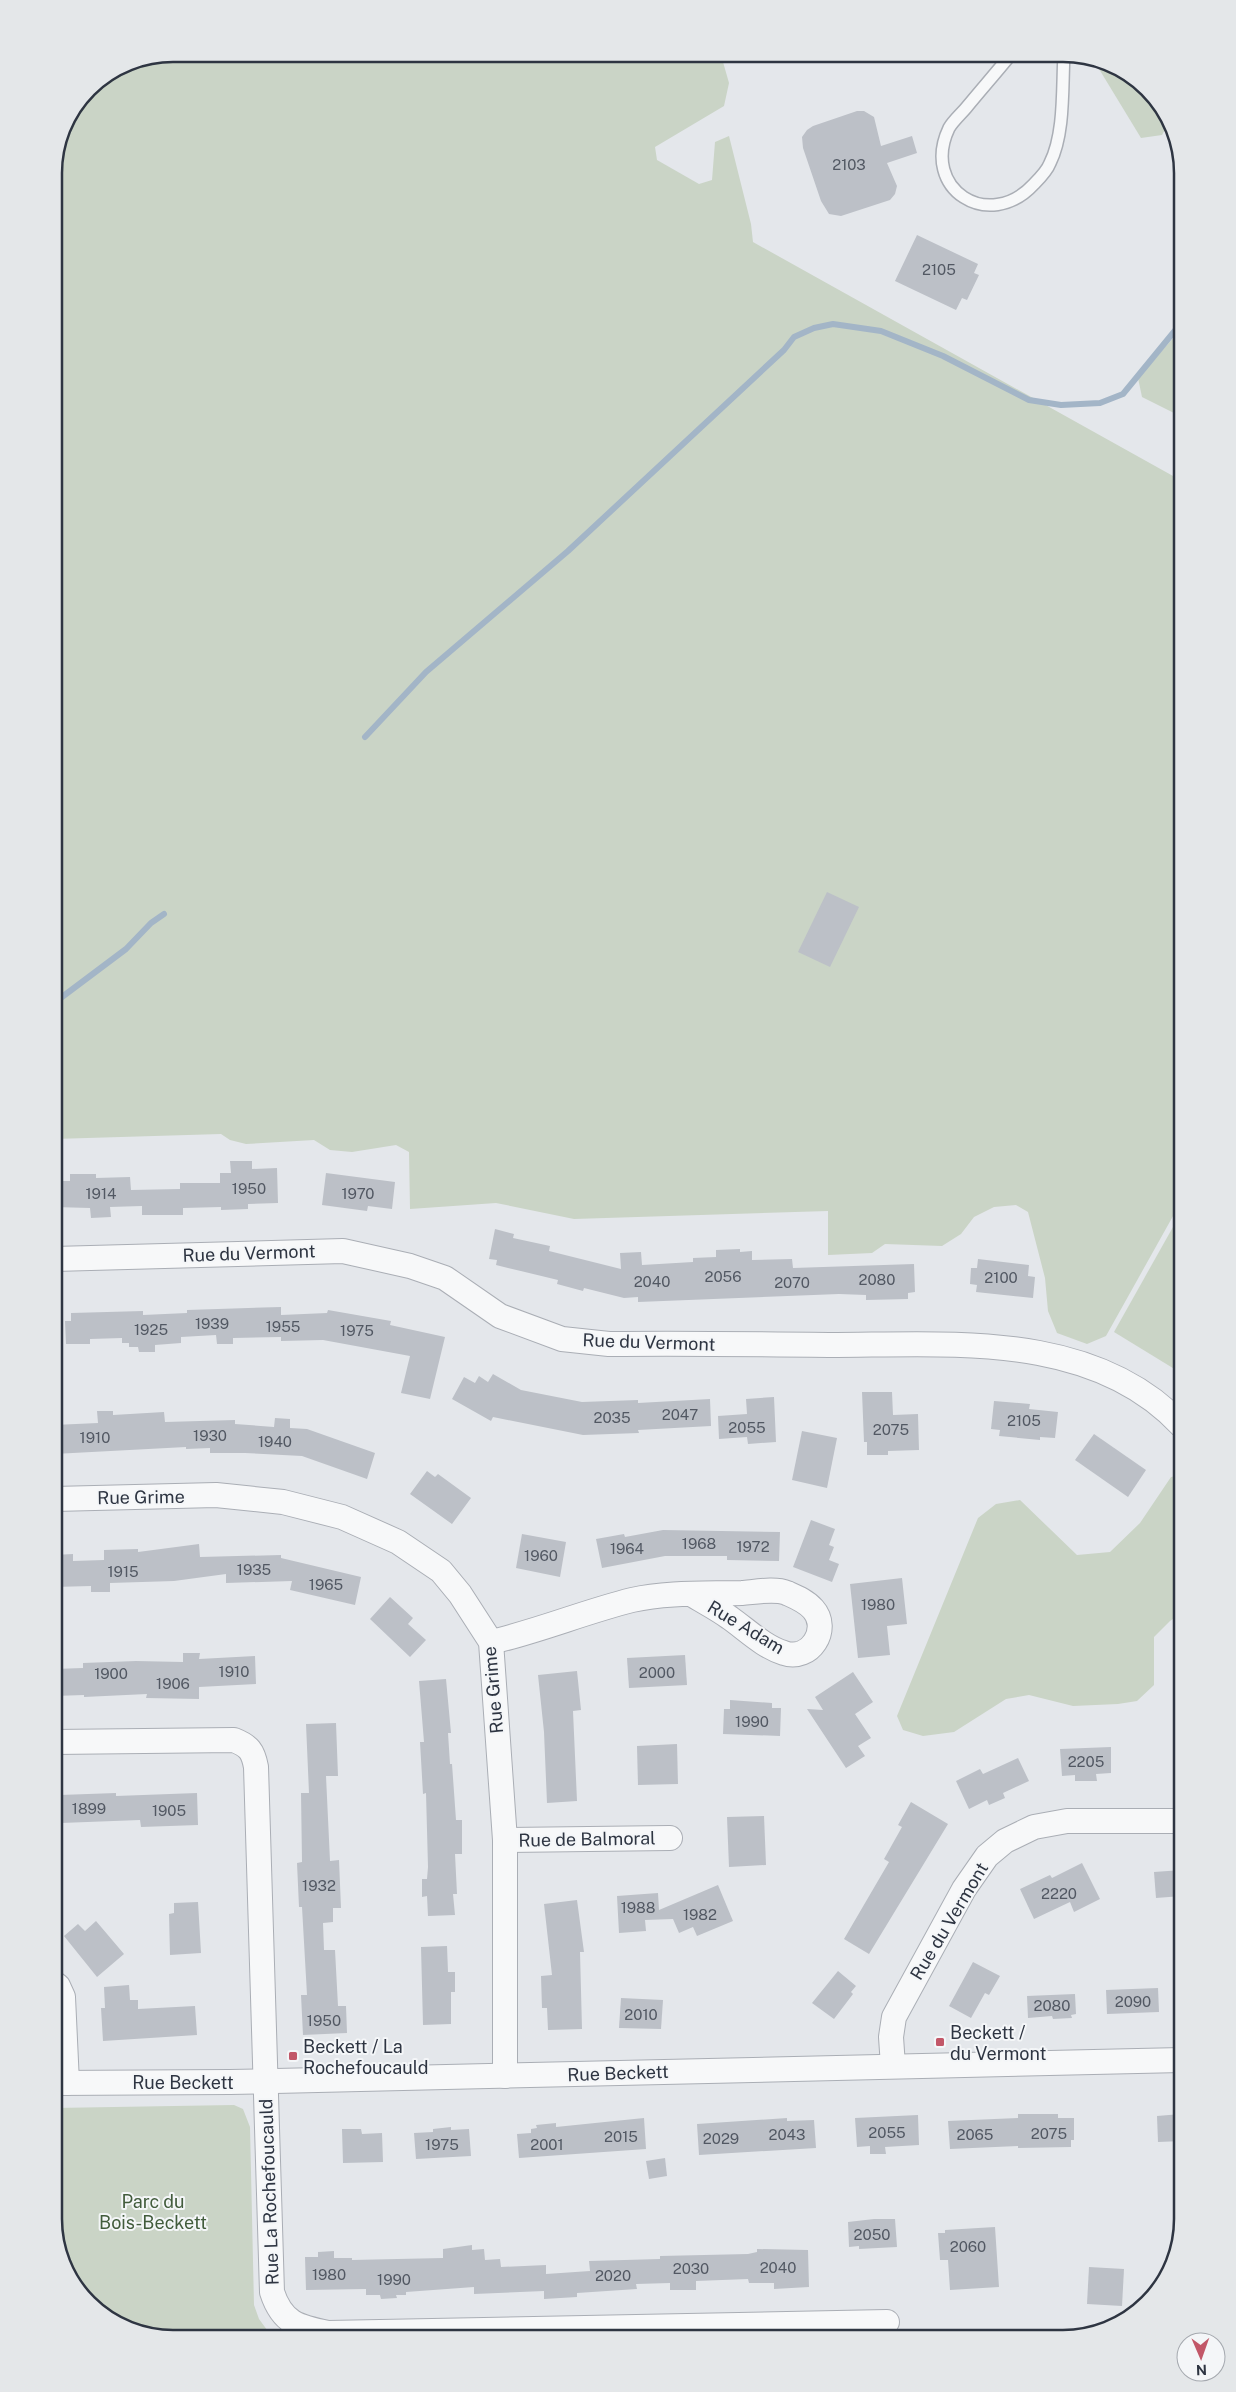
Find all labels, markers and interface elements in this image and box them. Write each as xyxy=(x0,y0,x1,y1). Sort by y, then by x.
house number: 2103 xyxy=(832,156,866,173)
house number: 2105 xyxy=(922,261,956,278)
house number: 1950 xyxy=(232,1180,266,1197)
house number: 1914 xyxy=(85,1185,117,1202)
house number: 1970 xyxy=(341,1185,375,1202)
street label: Rue du Vermont xyxy=(182,1240,316,1266)
house number: 2056 xyxy=(704,1268,742,1285)
house number: 2100 xyxy=(984,1269,1018,1286)
house number: 2080 xyxy=(859,1271,895,1288)
house number: 2040 xyxy=(634,1273,670,1290)
house number: 2070 xyxy=(774,1274,810,1291)
house number: 1939 xyxy=(195,1315,229,1332)
house number: 1955 xyxy=(266,1318,300,1335)
house number: 1925 xyxy=(134,1321,168,1338)
house number: 1975 xyxy=(340,1322,374,1339)
street label: Rue du Vermont xyxy=(582,1329,716,1355)
house number: 2047 xyxy=(662,1406,698,1423)
house number: 2035 xyxy=(593,1409,631,1426)
house number: 2105 xyxy=(1007,1412,1041,1429)
house number: 2055 xyxy=(728,1419,766,1436)
house number: 2075 xyxy=(873,1421,909,1438)
house number: 1930 xyxy=(193,1427,227,1444)
house number: 1910 xyxy=(80,1429,110,1446)
house number: 1940 xyxy=(258,1433,292,1450)
street label: Rue Grime xyxy=(97,1486,185,1508)
house number: 1968 xyxy=(682,1535,716,1552)
house number: 1972 xyxy=(736,1538,770,1555)
house number: 1964 xyxy=(610,1540,644,1557)
house number: 1960 xyxy=(524,1547,558,1564)
house number: 1935 xyxy=(237,1561,271,1578)
house number: 1915 xyxy=(107,1563,139,1580)
house number: 1965 xyxy=(309,1576,343,1593)
street label: Rue Adam xyxy=(704,1596,788,1658)
house number: 1980 xyxy=(861,1596,895,1613)
street label: Rue Grime xyxy=(479,1645,507,1735)
house number: 1910 xyxy=(219,1663,249,1680)
house number: 2000 xyxy=(639,1664,675,1681)
house number: 1900 xyxy=(94,1665,128,1682)
house number: 1906 xyxy=(156,1675,190,1692)
house number: 1990 xyxy=(735,1713,769,1730)
house number: 2205 xyxy=(1068,1753,1104,1770)
house number: 1899 xyxy=(72,1800,106,1817)
house number: 1905 xyxy=(152,1802,186,1819)
street label: Rue de Balmoral xyxy=(518,1827,656,1851)
street label: Rue du Vermont xyxy=(906,1859,992,1983)
house number: 1932 xyxy=(302,1877,336,1894)
house number: 2220 xyxy=(1041,1885,1077,1902)
house number: 1988 xyxy=(621,1899,655,1916)
house number: 1982 xyxy=(683,1906,717,1923)
house number: 2090 xyxy=(1115,1993,1151,2010)
house number: 2080 xyxy=(1034,1997,1070,2014)
house number: 2010 xyxy=(624,2006,658,2023)
house number: 1950 xyxy=(307,2012,341,2029)
place label: Beckett / du Vermont xyxy=(950,2022,1046,2064)
place label: Beckett / La Rochefoucauld xyxy=(303,2036,428,2078)
marker: Beckett / du Vermont xyxy=(934,2036,946,2048)
marker: Beckett / La Rochefoucauld xyxy=(287,2050,299,2062)
street label: Rue Beckett xyxy=(567,2061,669,2085)
street label: Rue Beckett xyxy=(132,2072,234,2093)
street label: Rue La Rochefoucauld xyxy=(255,2098,283,2286)
house number: 2055 xyxy=(868,2124,906,2141)
house number: 2075 xyxy=(1031,2125,1067,2142)
house number: 2043 xyxy=(769,2126,805,2143)
house number: 2065 xyxy=(957,2126,993,2143)
house number: 2015 xyxy=(604,2128,638,2145)
house number: 2029 xyxy=(703,2130,739,2147)
house number: 1975 xyxy=(425,2136,459,2153)
house number: 2001 xyxy=(530,2136,564,2153)
park label: Parc du Bois-Beckett xyxy=(99,2191,207,2233)
house number: 2050 xyxy=(854,2226,890,2243)
house number: 2060 xyxy=(950,2238,986,2255)
house number: 2040 xyxy=(760,2259,796,2276)
house number: 2030 xyxy=(673,2260,709,2277)
house number: 1980 xyxy=(312,2266,346,2283)
house number: 2020 xyxy=(595,2267,631,2284)
house number: 1990 xyxy=(377,2271,411,2288)
north arrow xyxy=(1176,2332,1226,2382)
text: N xyxy=(1196,2362,1207,2378)

